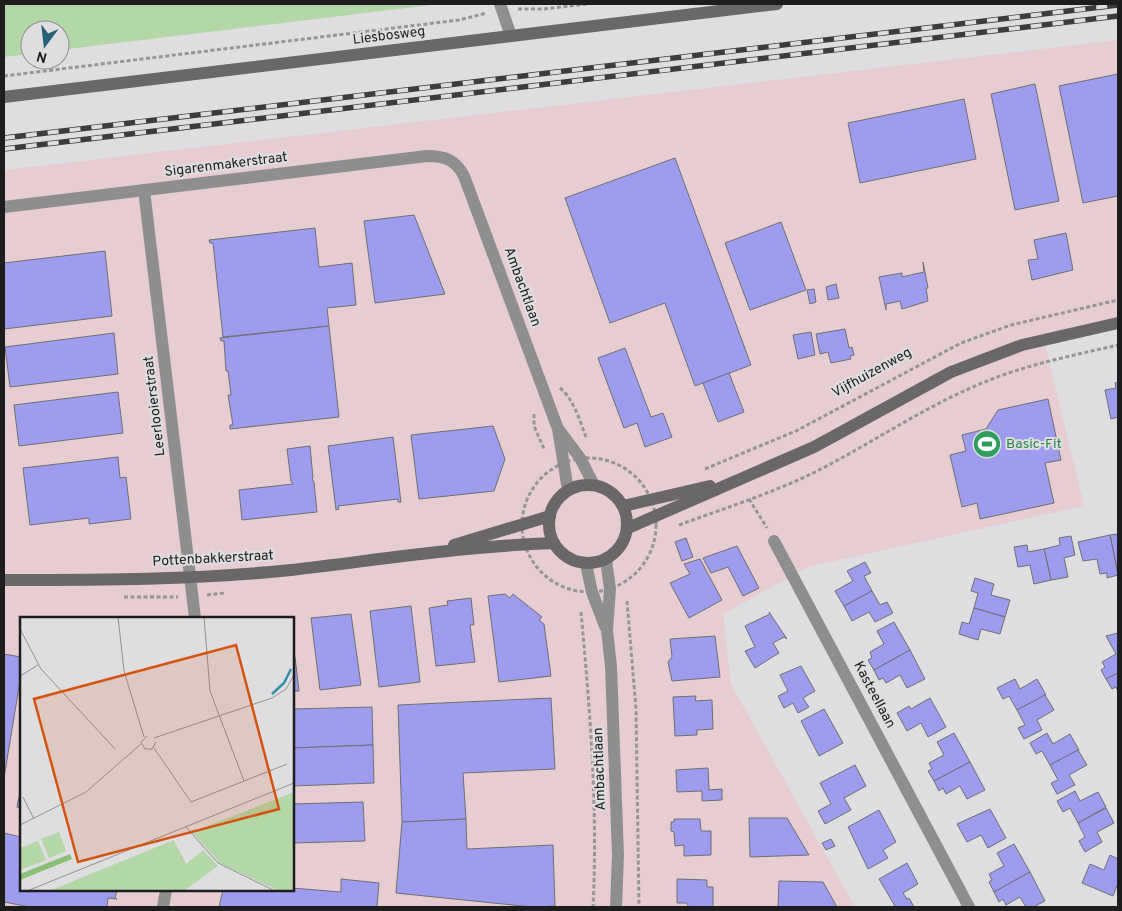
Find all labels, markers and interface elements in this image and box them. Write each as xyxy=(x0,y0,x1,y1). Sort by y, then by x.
north arrow xyxy=(20,20,70,70)
street label: Liesbosweg xyxy=(352,23,426,49)
text: N xyxy=(35,47,49,66)
street label: Sigarenmakerstraat xyxy=(164,149,288,181)
street label: Ambachtlaan xyxy=(500,245,544,329)
street label: Vijfhuizenweg xyxy=(829,344,915,402)
street label: Leerlooierstraat xyxy=(140,355,170,457)
sports icon: Basic-Fit xyxy=(972,429,1002,459)
place label: Basic-Fit xyxy=(1006,436,1062,453)
street label: Pottenbakkerstraat xyxy=(152,547,274,571)
inset map xyxy=(20,617,294,891)
street label: Kasteellaan xyxy=(849,659,899,731)
street label: Ambachtlaan xyxy=(590,727,610,811)

